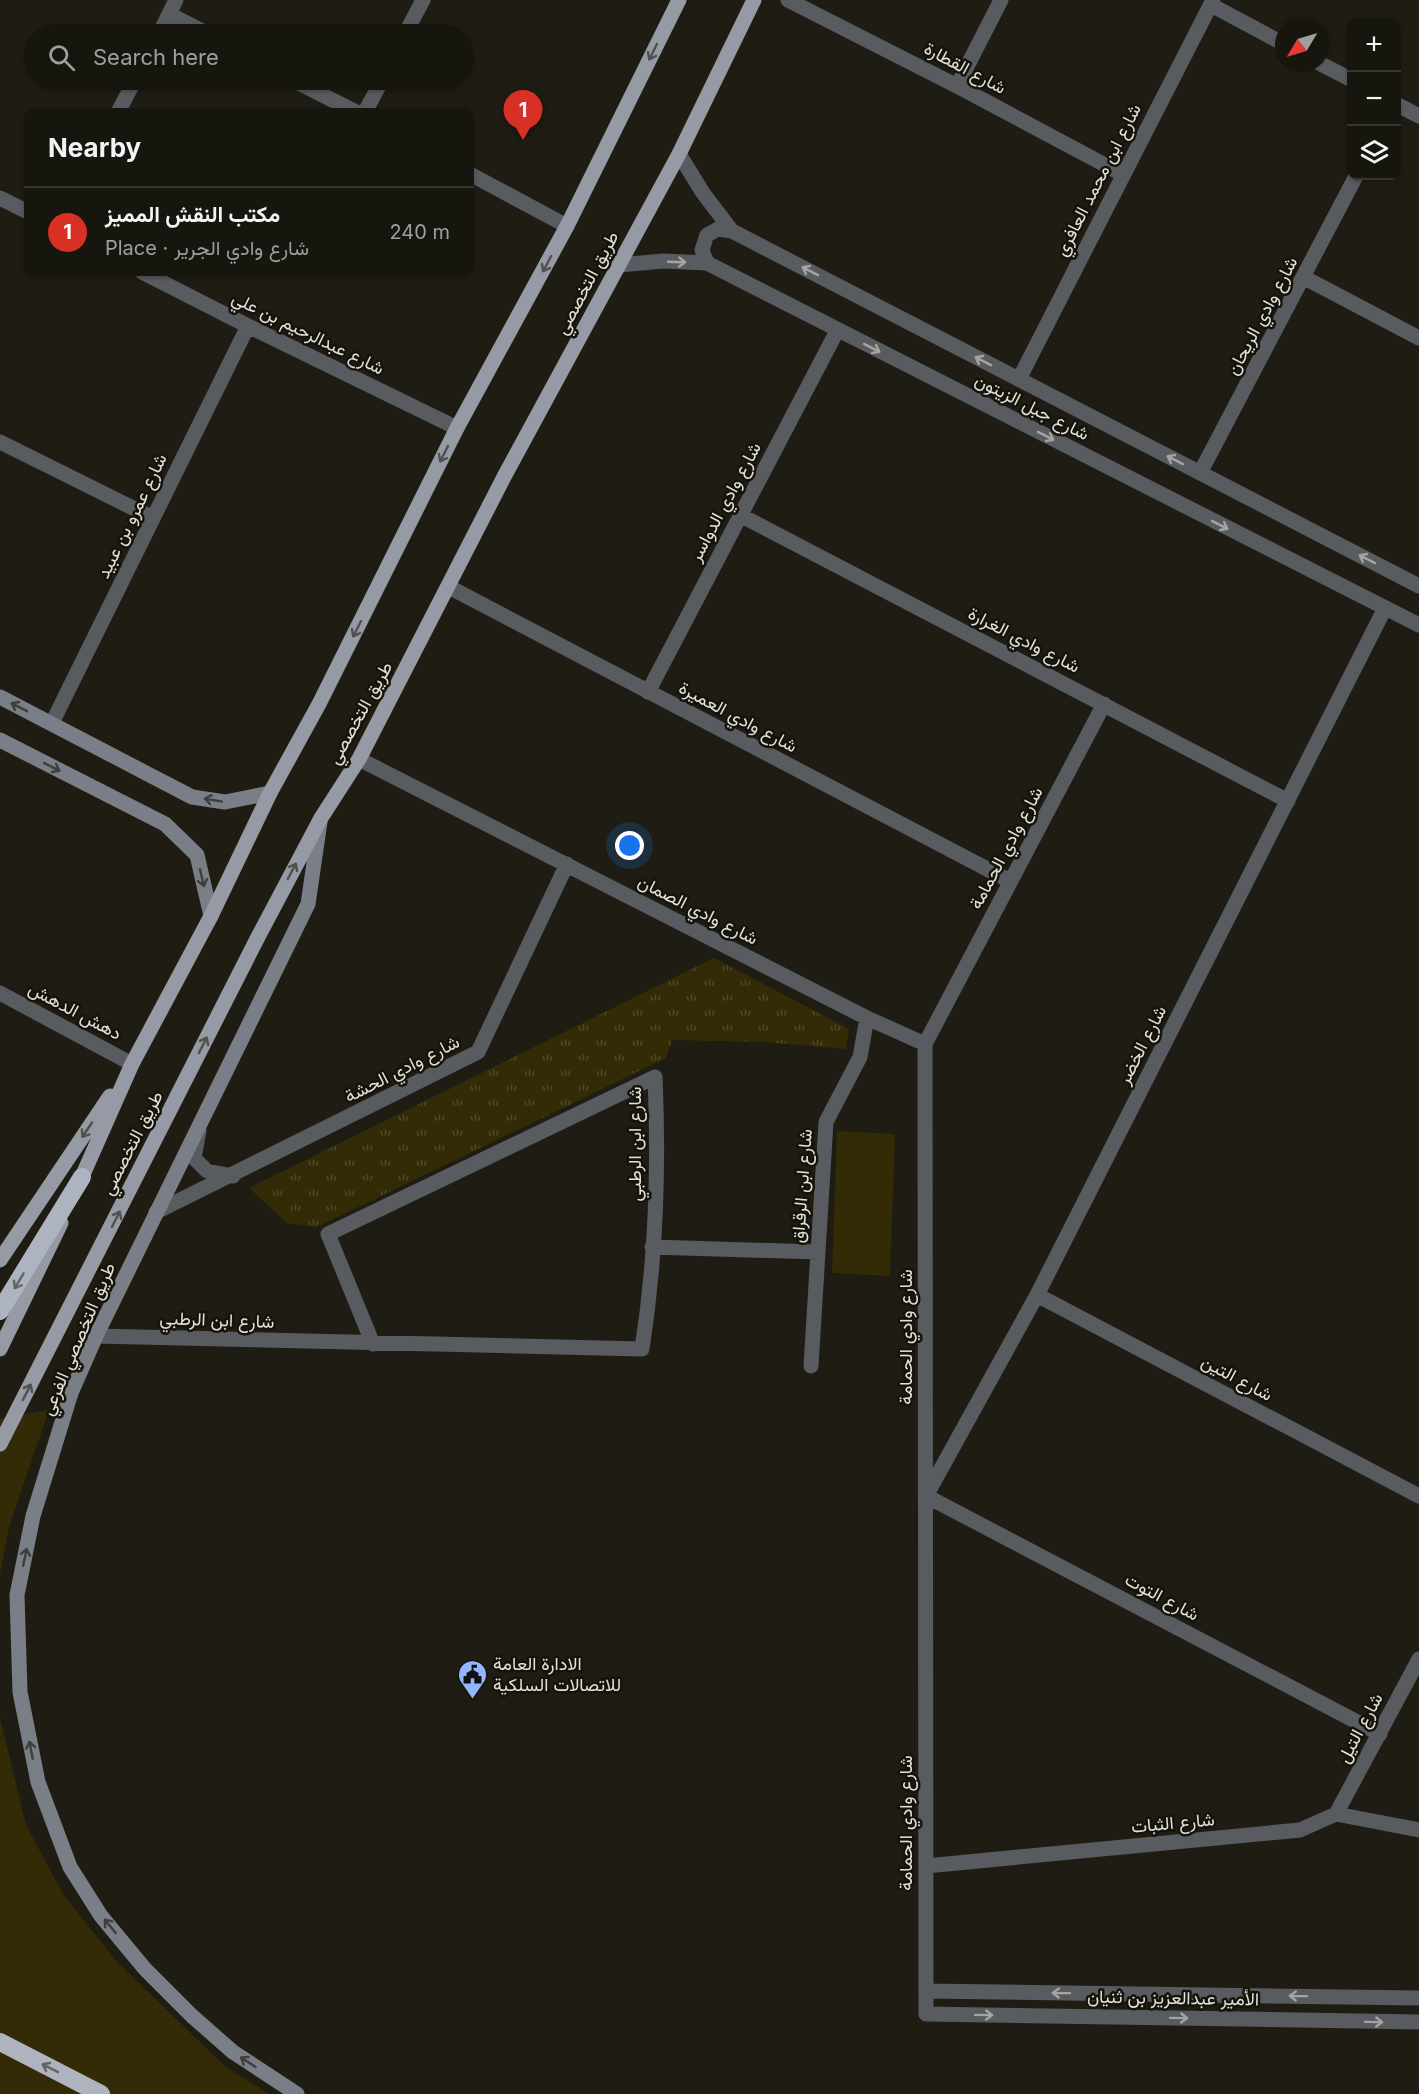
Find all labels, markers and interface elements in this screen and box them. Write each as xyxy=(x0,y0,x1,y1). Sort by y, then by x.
north arrow xyxy=(1275,18,1329,72)
map controls xyxy=(1347,18,1401,180)
button: + xyxy=(1347,18,1401,72)
search box xyxy=(24,24,474,90)
street label: شارع القطارة xyxy=(920,37,1010,100)
icon: search xyxy=(45,41,78,74)
one-way arrow xyxy=(647,43,659,61)
text: Search here xyxy=(93,44,219,70)
button: − xyxy=(1347,72,1401,126)
pin: 1 xyxy=(504,90,542,140)
street label: شارع ابن محمد العافري xyxy=(1050,100,1149,262)
button: layers xyxy=(1347,126,1401,180)
text: Nearby xyxy=(48,132,141,163)
text: مكتب النقش المميز xyxy=(105,201,280,227)
text: 1 xyxy=(63,220,72,244)
text: 240 m xyxy=(389,220,450,244)
street label: طريق التخصصي xyxy=(551,228,627,340)
text: Place · شارع وادي الجرير xyxy=(105,236,309,260)
street label: شارع وادي الريحان xyxy=(1222,253,1306,381)
one-way arrow xyxy=(541,255,553,272)
one-way arrow xyxy=(667,256,687,268)
one-way arrow xyxy=(802,265,819,277)
street label: شارع عبدالرحيم بن علي xyxy=(227,287,388,383)
one-way arrow xyxy=(863,343,881,355)
one-way arrow xyxy=(975,355,993,366)
street label: شارع جبل الزيتون xyxy=(971,369,1093,446)
one-way arrow xyxy=(1037,431,1055,443)
street label: شارع وادي الدواسر xyxy=(684,439,769,568)
one-way arrow xyxy=(438,445,450,463)
street label: شارع عمرو بن عبيد xyxy=(92,450,173,582)
one-way arrow xyxy=(1167,454,1184,466)
one-way arrow xyxy=(1211,519,1229,531)
one-way arrow xyxy=(1358,553,1376,565)
street label: شارع وادي الغرارة xyxy=(963,602,1084,681)
one-way arrow xyxy=(351,619,363,637)
street label: طريق التخصصي xyxy=(323,658,401,770)
street label: شارع وادي العميرة xyxy=(673,677,801,761)
one-way arrow xyxy=(11,700,29,712)
one-way arrow xyxy=(43,762,61,773)
street label: شارع وادي الحمامة xyxy=(965,783,1051,915)
one-way arrow xyxy=(204,794,223,805)
your location xyxy=(615,831,644,860)
one-way arrow xyxy=(287,863,298,881)
one-way arrow xyxy=(197,869,209,888)
street label: شارع وادي الصمان xyxy=(632,870,762,953)
street label: دهش الدهش xyxy=(25,977,125,1045)
street label: شارع الخضر xyxy=(1112,1002,1172,1089)
street label: شارع وادي الحشة xyxy=(341,1031,465,1111)
one-way arrow xyxy=(198,1036,210,1054)
street label: شارع ابن الرطبي xyxy=(624,1086,650,1202)
street label: طريق التخصصي xyxy=(96,1087,171,1201)
one-way arrow xyxy=(81,1121,93,1138)
street label: شارع ابن الرقراق xyxy=(787,1128,818,1244)
one-way arrow xyxy=(110,1210,122,1228)
street label: طريق التخصصي الفرعي xyxy=(36,1259,124,1420)
street label: شارع وادي الحمامة xyxy=(895,1269,921,1405)
one-way arrow xyxy=(12,1272,25,1289)
street label: شارع ابن الرطبي xyxy=(159,1307,275,1337)
street label: شارع التين xyxy=(1197,1350,1276,1407)
one-way arrow xyxy=(22,1384,33,1402)
one-way arrow xyxy=(20,1547,31,1567)
street label: شارع التوت xyxy=(1121,1568,1203,1627)
place label: الادارة العامة للاتصالات السلكية xyxy=(493,1653,621,1695)
public building icon: الادارة العامة للاتصالات السلكية xyxy=(456,1658,488,1700)
street label: شارع التيل xyxy=(1332,1689,1389,1767)
one-way arrow xyxy=(25,1740,36,1760)
street label: شارع وادي الحمامة xyxy=(895,1755,921,1891)
street label: شارع الثبات xyxy=(1130,1808,1216,1839)
one-way arrow xyxy=(103,1918,116,1934)
street label: الأمير عبدالعزيز بن ثنيان xyxy=(1087,1986,1259,2010)
one-way arrow xyxy=(1051,1987,1071,1999)
one-way arrow xyxy=(1288,1990,1308,2002)
one-way arrow xyxy=(974,2009,994,2020)
one-way arrow xyxy=(1169,2012,1189,2024)
one-way arrow xyxy=(1364,2016,1384,2027)
one-way arrow xyxy=(240,2056,257,2068)
one-way arrow xyxy=(42,2062,60,2073)

